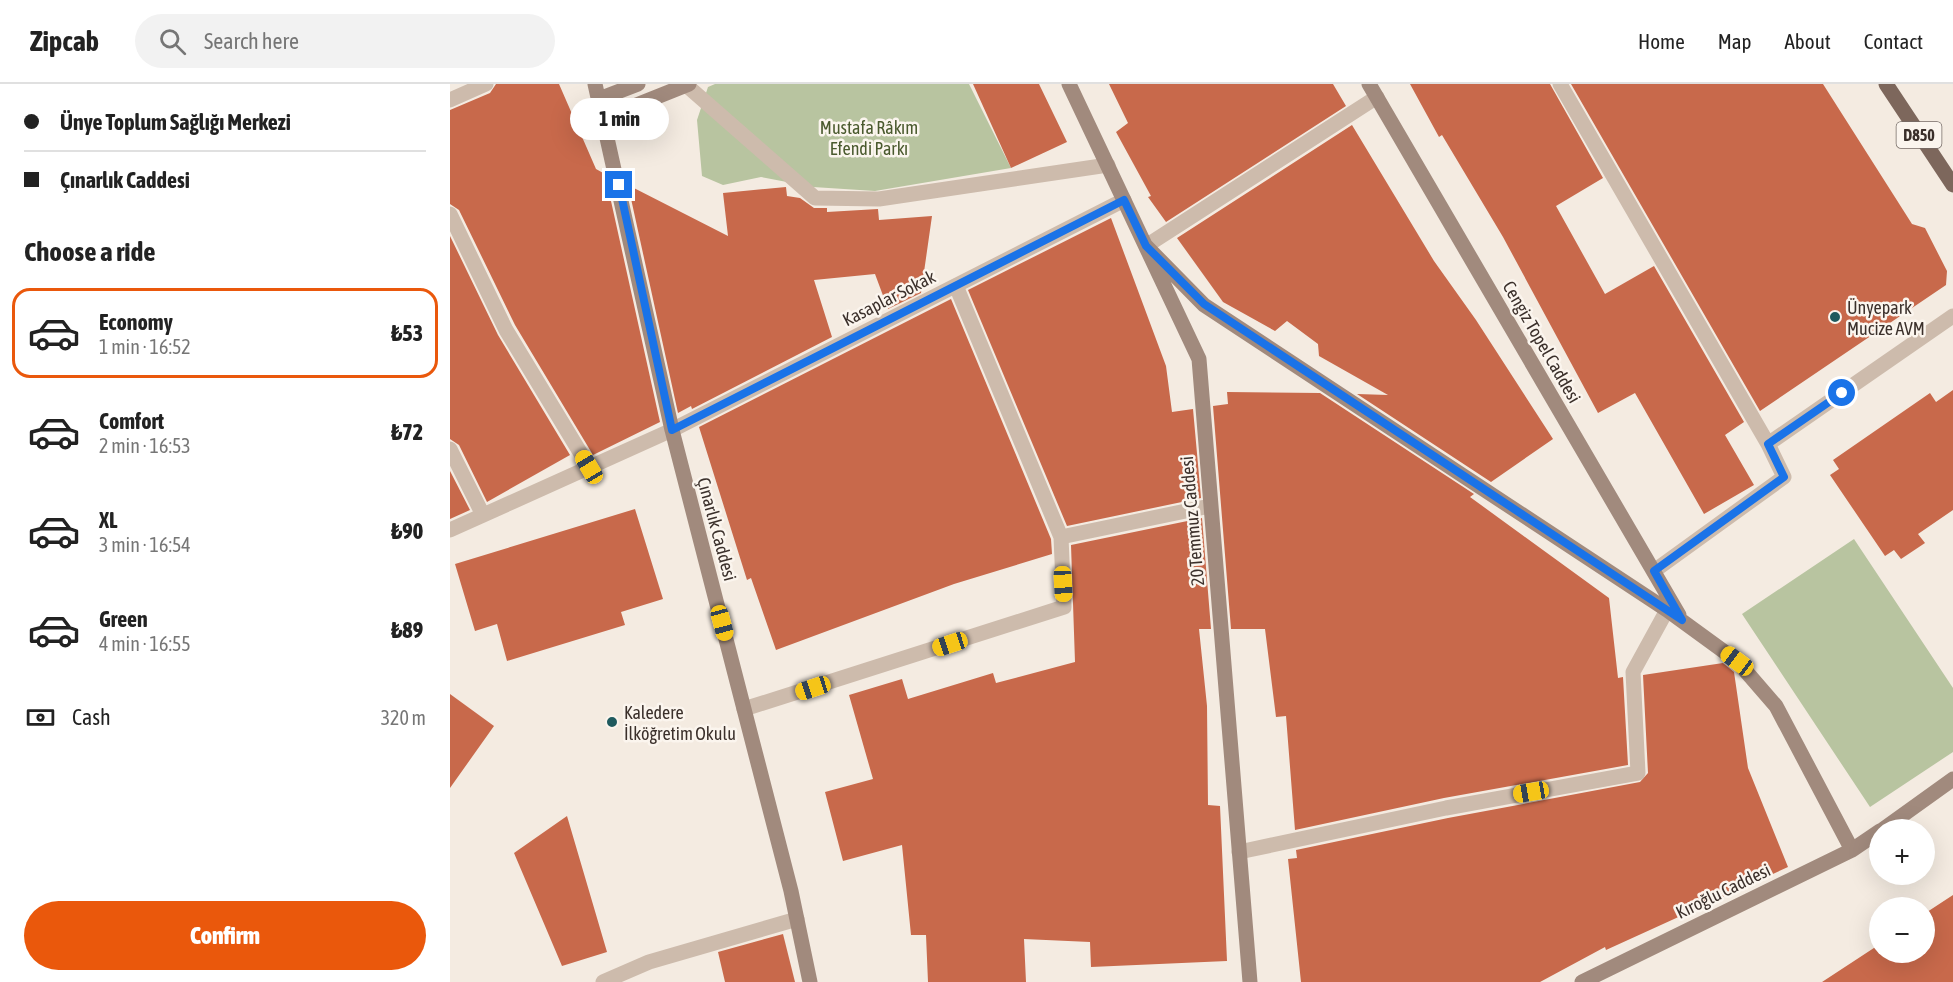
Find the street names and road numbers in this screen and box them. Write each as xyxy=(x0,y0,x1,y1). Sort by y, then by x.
road number: D850 xyxy=(1896,122,1942,148)
street label: Kasaplar Sokak xyxy=(839,266,939,330)
street label: Cengiz Topel Caddesi xyxy=(1499,277,1585,407)
street label: 20 Temmuz Caddesi xyxy=(1176,455,1208,587)
street label: Çınarlık Caddesi xyxy=(693,475,741,583)
street label: Kıroğlu Caddesi xyxy=(1672,859,1774,923)

